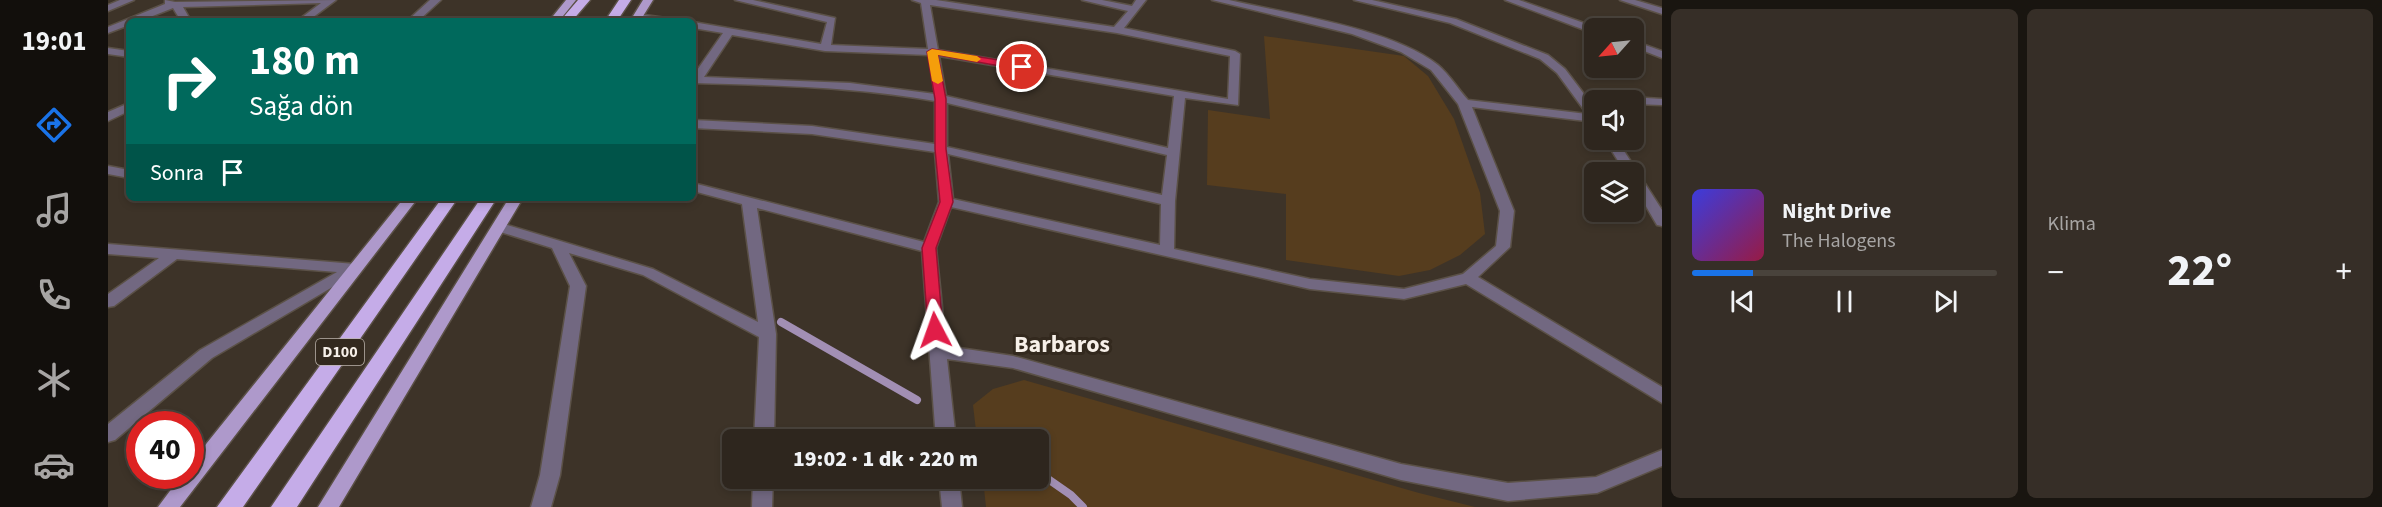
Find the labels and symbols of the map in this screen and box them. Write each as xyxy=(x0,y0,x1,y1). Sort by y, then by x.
north arrow xyxy=(1584,18,1644,78)
pin xyxy=(996,41,1047,92)
position arrow xyxy=(903,298,967,362)
district label: Barbaros xyxy=(1014,327,1110,362)
road number: D100 xyxy=(316,339,364,365)
speed limit sign: 40 xyxy=(126,411,204,489)

